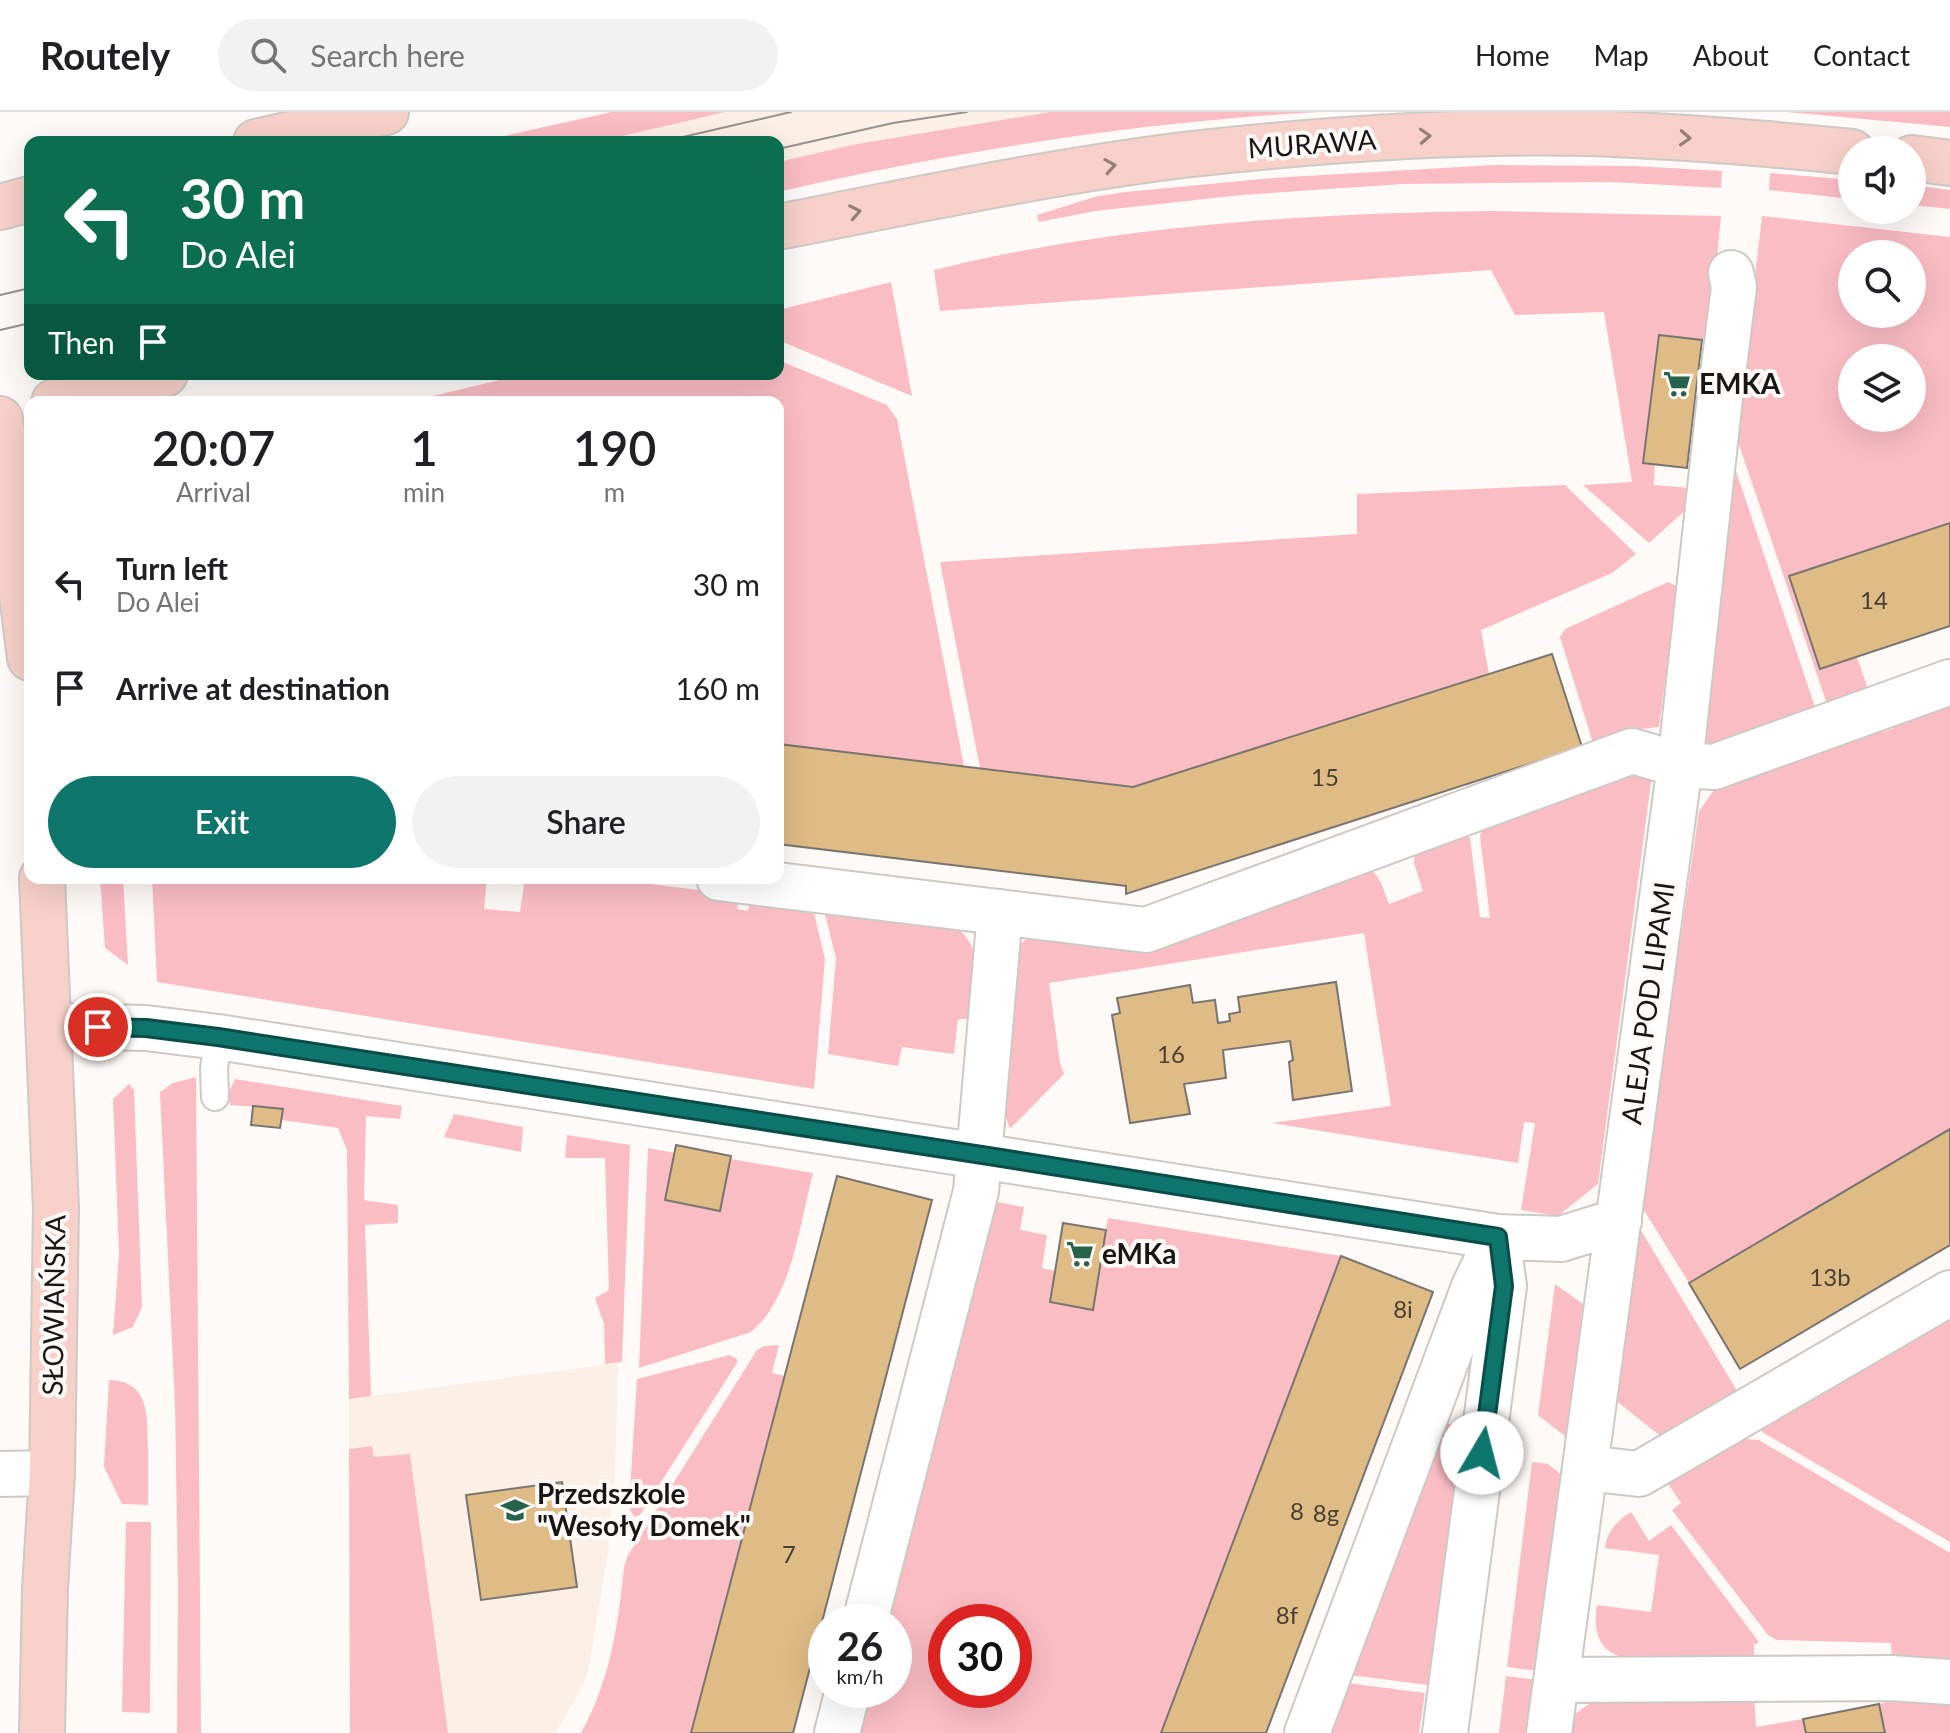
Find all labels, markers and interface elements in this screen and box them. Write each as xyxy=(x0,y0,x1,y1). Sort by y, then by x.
search box xyxy=(218,19,778,91)
text: Routely xyxy=(40,32,170,78)
icon: search xyxy=(246,33,290,77)
text: Search here xyxy=(310,37,465,73)
text: Home xyxy=(1475,38,1550,72)
text: Map xyxy=(1594,38,1649,72)
text: About xyxy=(1693,38,1769,72)
text: Contact xyxy=(1813,38,1910,72)
street label: MURAWA xyxy=(1247,122,1377,164)
one-way arrow xyxy=(1419,128,1432,145)
one-way arrow xyxy=(1679,130,1692,147)
map controls xyxy=(1838,136,1926,432)
button: sound xyxy=(1838,136,1926,224)
one-way arrow xyxy=(1104,158,1117,175)
text: 30 m xyxy=(180,164,305,231)
icon: left xyxy=(48,168,152,272)
one-way arrow xyxy=(848,205,861,222)
text: Do Alei xyxy=(180,232,296,276)
button: search xyxy=(1838,240,1926,328)
icon: arrive xyxy=(131,320,175,364)
text: Then xyxy=(48,324,115,360)
button: layers xyxy=(1838,344,1926,432)
place label: EMKA xyxy=(1699,366,1781,400)
supermarket icon: EMKA xyxy=(1662,369,1692,399)
text: 20:07 xyxy=(152,419,275,476)
text: 1 xyxy=(410,419,438,476)
text: 190 xyxy=(573,419,656,476)
text: Arrival xyxy=(176,476,251,508)
text: min xyxy=(403,476,445,508)
text: m xyxy=(604,476,625,508)
text: Turn left xyxy=(116,550,228,586)
icon: left xyxy=(48,562,92,606)
text: 30 m xyxy=(693,566,760,602)
house number: 14 xyxy=(1860,585,1888,614)
text: Do Alei xyxy=(116,586,200,618)
icon: arrive xyxy=(48,666,92,710)
text: Arrive at destination xyxy=(116,670,390,706)
text: 160 m xyxy=(675,670,760,706)
house number: 15 xyxy=(1311,762,1339,791)
button: Exit xyxy=(48,776,396,868)
button: Share xyxy=(412,776,760,868)
street label: ALEJA POD LIPAMI xyxy=(1613,879,1681,1126)
pin xyxy=(64,993,132,1061)
icon: arrive xyxy=(76,1005,120,1049)
house number: 16 xyxy=(1157,1039,1185,1068)
street label: SŁOWIAŃSKA xyxy=(34,1214,72,1396)
place label: eMKa xyxy=(1102,1236,1176,1270)
supermarket icon: eMKa xyxy=(1065,1239,1095,1269)
house number: 13b xyxy=(1809,1262,1851,1291)
house number: 8i xyxy=(1393,1294,1413,1323)
position arrow xyxy=(1440,1411,1524,1495)
place label: Przedszkole "Wesoły Domek" xyxy=(537,1476,751,1542)
school or university icon: Przedszkole "Wesoły Domek" xyxy=(500,1495,530,1525)
house number: 8 xyxy=(1290,1496,1304,1525)
house number: 8g xyxy=(1313,1498,1339,1527)
house number: 7 xyxy=(782,1539,796,1568)
house number: 8f xyxy=(1276,1600,1299,1629)
speed limit sign: 30 xyxy=(928,1604,1032,1708)
text: 26 xyxy=(837,1622,883,1670)
text: km/h xyxy=(837,1664,883,1688)

